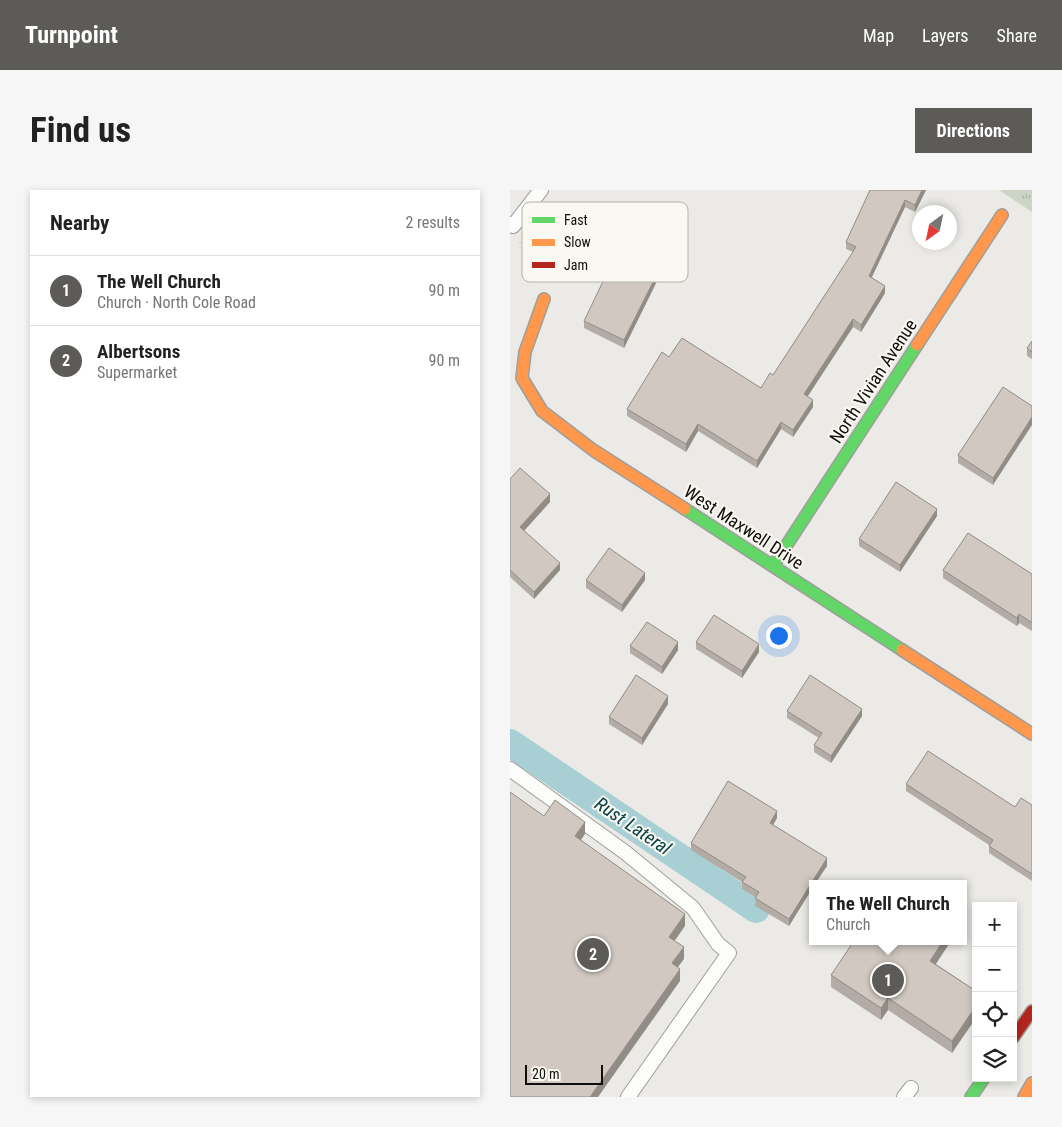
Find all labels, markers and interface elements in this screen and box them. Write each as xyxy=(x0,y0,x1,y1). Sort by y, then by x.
text: Turnpoint xyxy=(25,21,118,49)
text: Map xyxy=(863,25,894,46)
text: Layers xyxy=(922,25,969,46)
text: Share xyxy=(997,25,1037,46)
button: Directions xyxy=(915,108,1032,153)
text: Find us xyxy=(30,110,131,151)
legend xyxy=(522,202,688,282)
north arrow xyxy=(912,205,957,250)
text: Nearby xyxy=(50,211,109,235)
text: Fast xyxy=(564,212,588,228)
text: 2 results xyxy=(405,213,460,232)
text: Slow xyxy=(564,234,591,250)
text: Jam xyxy=(564,257,588,273)
text: The Well Church xyxy=(97,270,221,293)
text: 1 xyxy=(62,281,70,300)
text: 90 m xyxy=(428,281,460,300)
text: Church · North Cole Road xyxy=(97,293,256,312)
street label: North Vivian Avenue xyxy=(825,315,921,447)
text: Albertsons xyxy=(97,340,180,363)
text: 2 xyxy=(62,351,70,370)
text: 90 m xyxy=(428,351,460,370)
text: Supermarket xyxy=(97,363,177,382)
street label: West Maxwell Drive xyxy=(680,481,808,573)
your location xyxy=(766,623,792,649)
water label: Rust Lateral xyxy=(591,792,676,860)
popup xyxy=(809,880,967,945)
text: The Well Church xyxy=(826,892,950,915)
map controls xyxy=(972,902,1017,1082)
button: + xyxy=(972,902,1017,947)
text: Church xyxy=(826,915,870,934)
pin: 2 xyxy=(577,935,609,973)
button: − xyxy=(972,947,1017,992)
pin: 1 xyxy=(872,961,904,999)
button: locate xyxy=(972,992,1017,1037)
button: layers xyxy=(972,1037,1017,1082)
scale bar xyxy=(525,1062,602,1085)
text: 20 m xyxy=(532,1066,560,1082)

